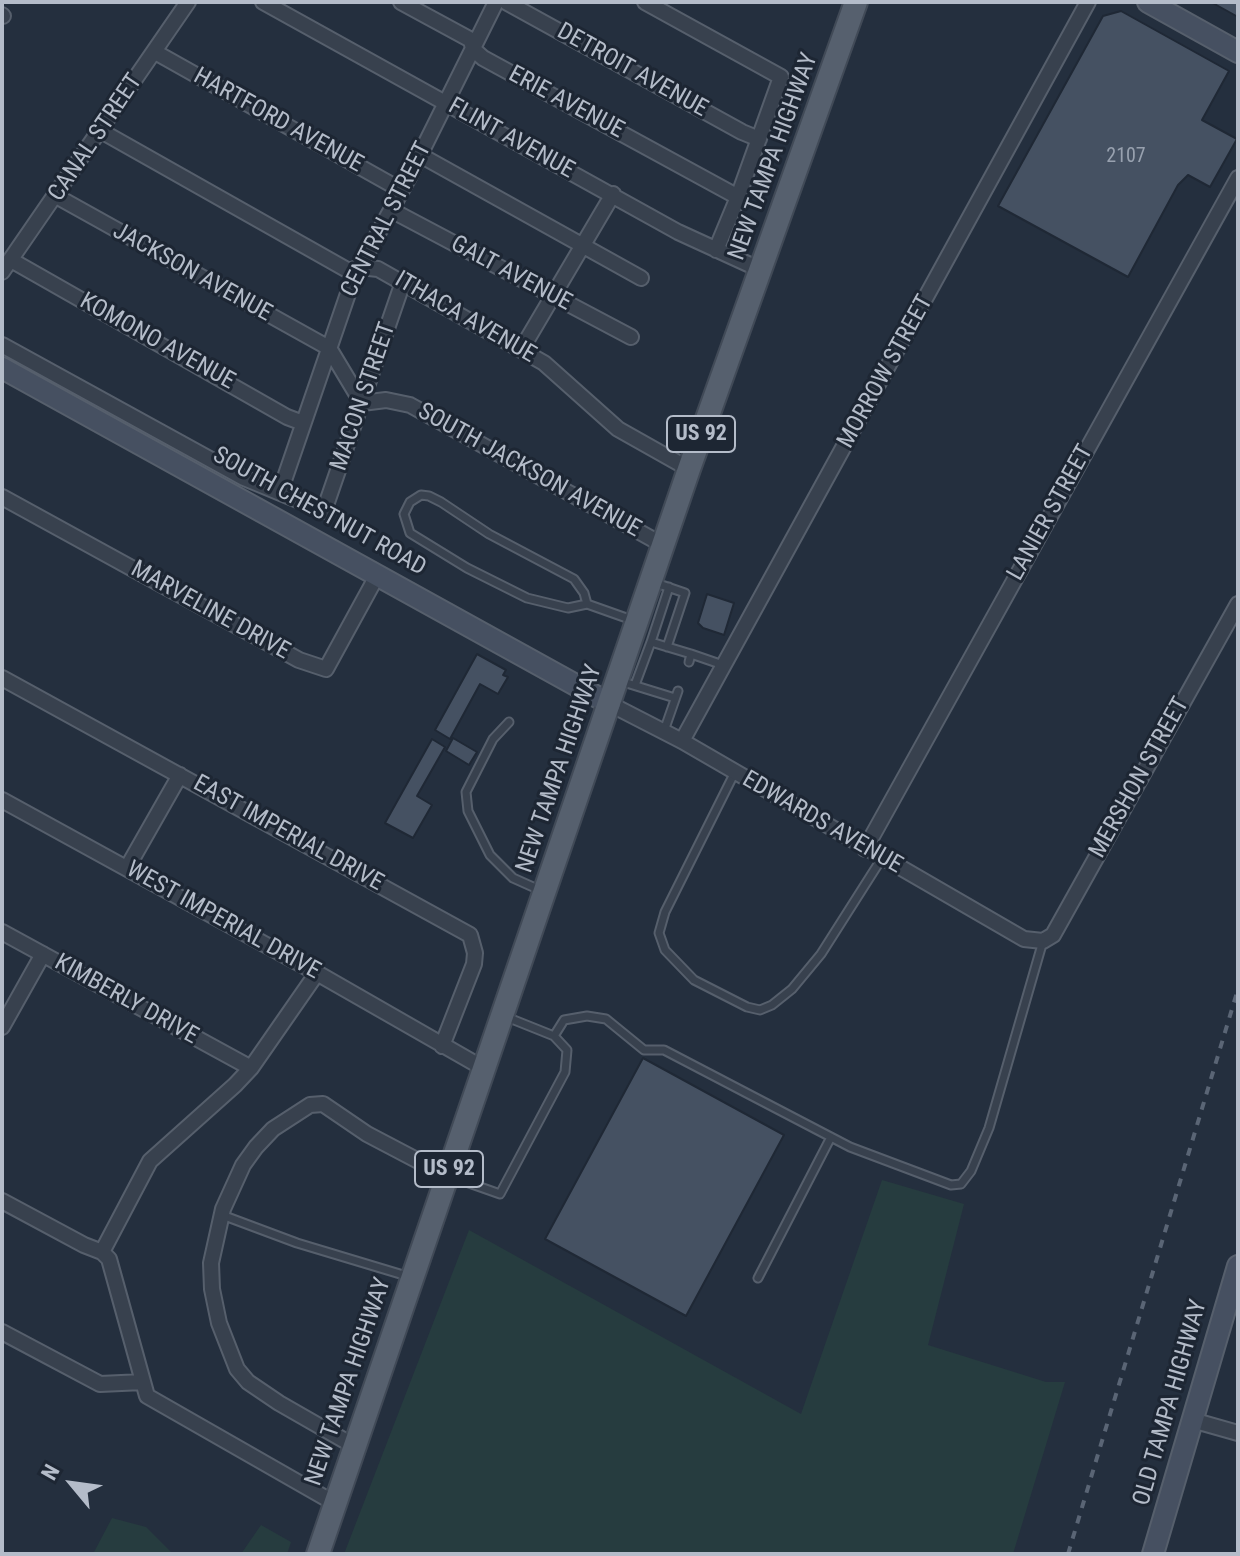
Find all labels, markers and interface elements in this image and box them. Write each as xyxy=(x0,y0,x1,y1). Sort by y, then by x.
street label: DETROIT AVENUE xyxy=(552,18,712,124)
street label: NEW TAMPA HIGHWAY xyxy=(723,50,825,264)
street label: ERIE AVENUE xyxy=(503,61,629,145)
street label: HARTFORD AVENUE xyxy=(188,62,368,180)
street label: CANAL STREET xyxy=(43,69,149,207)
street label: FLINT AVENUE xyxy=(443,92,579,186)
street label: CENTRAL STREET xyxy=(336,138,438,302)
house number: 2107 xyxy=(1106,145,1146,169)
street label: JACKSON AVENUE xyxy=(107,217,277,329)
street label: GALT AVENUE xyxy=(446,230,576,318)
street label: ITHACA AVENUE xyxy=(389,266,541,370)
street label: KOMONO AVENUE xyxy=(74,287,240,397)
street label: MORROW STREET xyxy=(832,290,940,454)
street label: MACON STREET xyxy=(325,319,403,475)
street label: SOUTH JACKSON AVENUE xyxy=(412,398,646,544)
road number: US 92 xyxy=(667,416,735,452)
street label: LANIER STREET xyxy=(1002,440,1100,586)
street label: SOUTH CHESTNUT ROAD xyxy=(207,441,431,583)
street label: MARVELINE DRIVE xyxy=(125,555,295,667)
street label: NEW TAMPA HIGHWAY xyxy=(511,661,609,877)
street label: MERSHON STREET xyxy=(1084,693,1196,863)
street label: EDWARDS AVENUE xyxy=(737,765,907,881)
street label: EAST IMPERIAL DRIVE xyxy=(188,770,388,898)
street label: WEST IMPERIAL DRIVE xyxy=(121,856,325,986)
street label: KIMBERLY DRIVE xyxy=(49,949,203,1051)
road number: US 92 xyxy=(415,1151,483,1187)
street label: NEW TAMPA HIGHWAY xyxy=(300,1274,398,1490)
street label: OLD TAMPA HIGHWAY xyxy=(1128,1297,1214,1509)
north arrow xyxy=(32,1444,112,1524)
text: N xyxy=(36,1460,65,1484)

